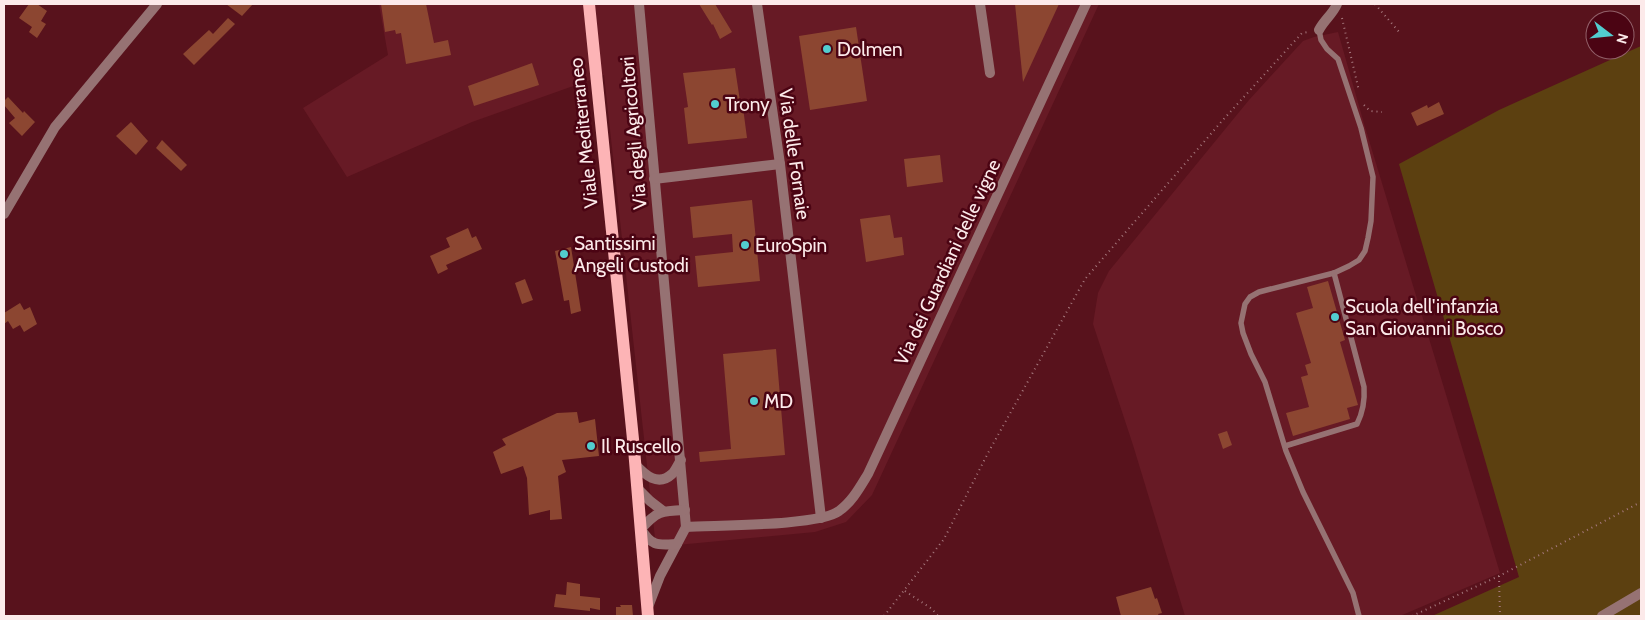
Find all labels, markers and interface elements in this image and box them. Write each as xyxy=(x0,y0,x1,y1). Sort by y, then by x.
north arrow xyxy=(1585,10,1635,60)
text: N xyxy=(1612,31,1633,46)
place label: Dolmen xyxy=(837,38,903,61)
marker: Dolmen xyxy=(821,43,833,55)
street label: Via degli Agricoltori xyxy=(615,55,652,210)
street label: Viale Mediterraneo xyxy=(564,56,603,209)
street label: Via delle Fornaie xyxy=(774,87,815,221)
place label: Trony xyxy=(725,93,770,116)
marker: Trony xyxy=(709,98,721,110)
street label: Via dei Guardiani delle vigne xyxy=(890,155,1006,369)
place label: Santissimi Angeli Custodi xyxy=(574,232,689,277)
place label: EuroSpin xyxy=(755,234,827,257)
marker: EuroSpin xyxy=(739,239,751,251)
marker: Santissimi Angeli Custodi xyxy=(558,248,570,260)
place label: Scuola dell'infanzia San Giovanni Bosco xyxy=(1345,295,1504,340)
marker: Scuola dell'infanzia San Giovanni Bosco xyxy=(1329,311,1341,323)
place label: MD xyxy=(764,390,793,413)
marker: MD xyxy=(748,395,760,407)
place label: Il Ruscello xyxy=(601,435,681,458)
marker: Il Ruscello xyxy=(585,440,597,452)

